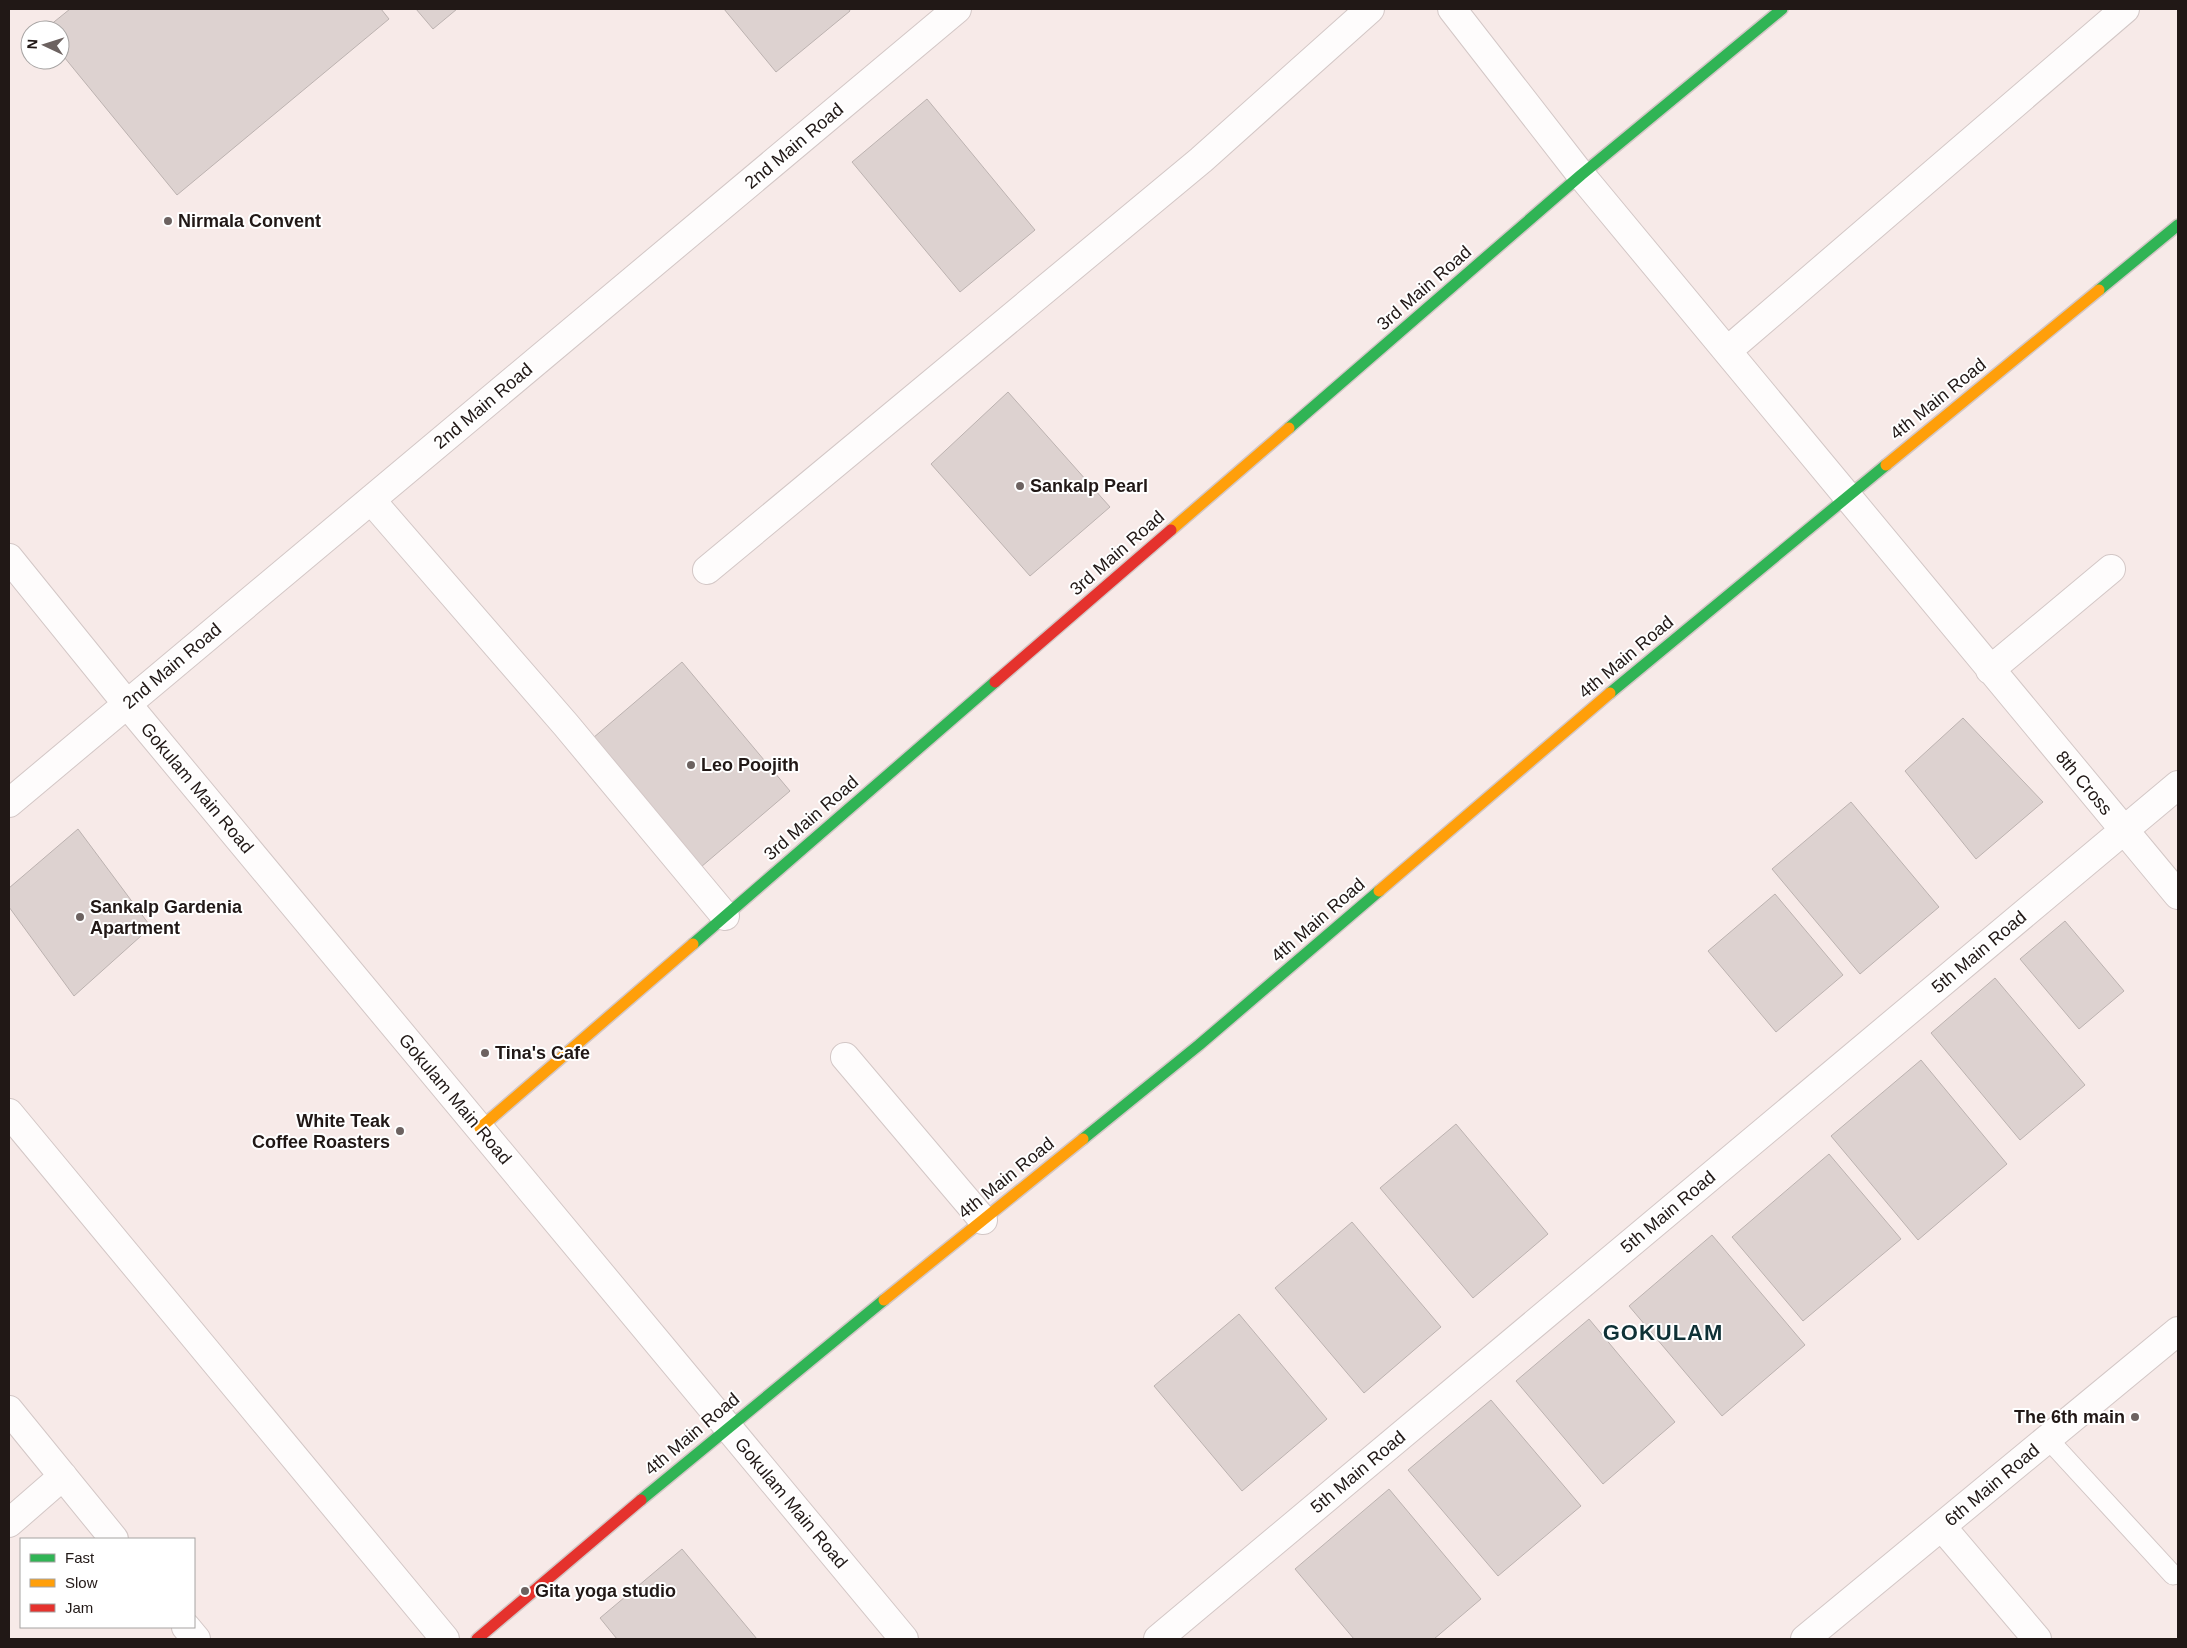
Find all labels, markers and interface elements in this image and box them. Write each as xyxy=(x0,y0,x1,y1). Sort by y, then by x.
north arrow xyxy=(20,20,70,70)
text: N xyxy=(24,38,40,50)
street label: 2nd Main Road xyxy=(741,99,847,193)
place label: Nirmala Convent xyxy=(178,211,321,231)
marker: Nirmala Convent xyxy=(162,215,174,227)
street label: 3rd Main Road xyxy=(1373,242,1475,334)
street label: 4th Main Road xyxy=(1886,354,1990,444)
street label: 2nd Main Road xyxy=(430,359,536,453)
place label: Sankalp Pearl xyxy=(1030,476,1148,496)
marker: Sankalp Pearl xyxy=(1014,480,1026,492)
street label: 3rd Main Road xyxy=(1066,507,1168,599)
street label: 4th Main Road xyxy=(1575,612,1677,702)
street label: 2nd Main Road xyxy=(119,619,225,713)
street label: Gokulam Main Road xyxy=(137,719,257,857)
street label: 8th Cross xyxy=(2052,747,2116,819)
place label: Leo Poojith xyxy=(701,755,799,775)
marker: Leo Poojith xyxy=(685,759,697,771)
street label: 3rd Main Road xyxy=(760,772,862,864)
street label: 4th Main Road xyxy=(1267,874,1369,966)
place label: Sankalp Gardenia Apartment xyxy=(90,897,243,938)
street label: 5th Main Road xyxy=(1928,907,2030,997)
marker: Sankalp Gardenia Apartment xyxy=(74,911,86,923)
street label: Gokulam Main Road xyxy=(395,1030,515,1168)
place label: Tina's Cafe xyxy=(495,1043,590,1063)
marker: Tina's Cafe xyxy=(479,1047,491,1059)
place label: White Teak Coffee Roasters xyxy=(252,1111,391,1152)
marker: White Teak Coffee Roasters xyxy=(394,1125,406,1137)
street label: 4th Main Road xyxy=(954,1133,1058,1223)
street label: 5th Main Road xyxy=(1617,1167,1719,1257)
district label: GOKULAM xyxy=(1603,1320,1723,1345)
street label: 4th Main Road xyxy=(641,1389,743,1479)
place label: The 6th main xyxy=(2014,1407,2125,1427)
marker: The 6th main xyxy=(2129,1411,2141,1423)
street label: 5th Main Road xyxy=(1307,1427,1409,1517)
street label: Gokulam Main Road xyxy=(731,1434,851,1572)
street label: 6th Main Road xyxy=(1941,1440,2043,1530)
legend xyxy=(20,1538,195,1628)
text: Fast xyxy=(65,1549,95,1566)
text: Slow xyxy=(65,1574,98,1591)
place label: Gita yoga studio xyxy=(535,1581,676,1601)
marker: Gita yoga studio xyxy=(519,1585,531,1597)
text: Jam xyxy=(65,1599,93,1616)

